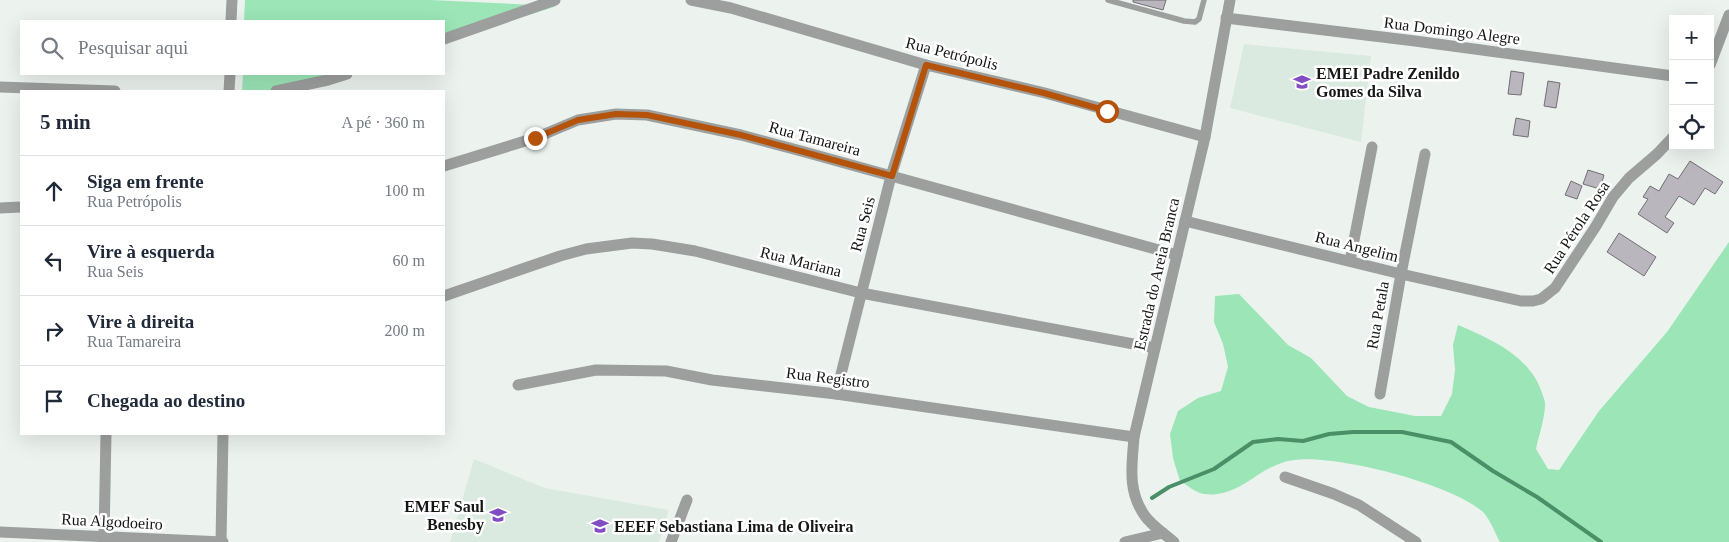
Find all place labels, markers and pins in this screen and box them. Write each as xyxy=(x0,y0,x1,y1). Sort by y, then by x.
place label: EMEI Padre Zenildo Gomes da Silva xyxy=(1316,65,1460,100)
school or university icon: EMEI Padre Zenildo Gomes da Silva xyxy=(1292,72,1312,92)
place label: EMEF Saul Benesby xyxy=(404,498,485,534)
school or university icon: EMEF Saul Benesby xyxy=(488,505,508,525)
school or university icon: EEEF Sebastiana Lima de Oliveira xyxy=(590,516,610,536)
place label: EEEF Sebastiana Lima de Oliveira xyxy=(614,518,853,535)

